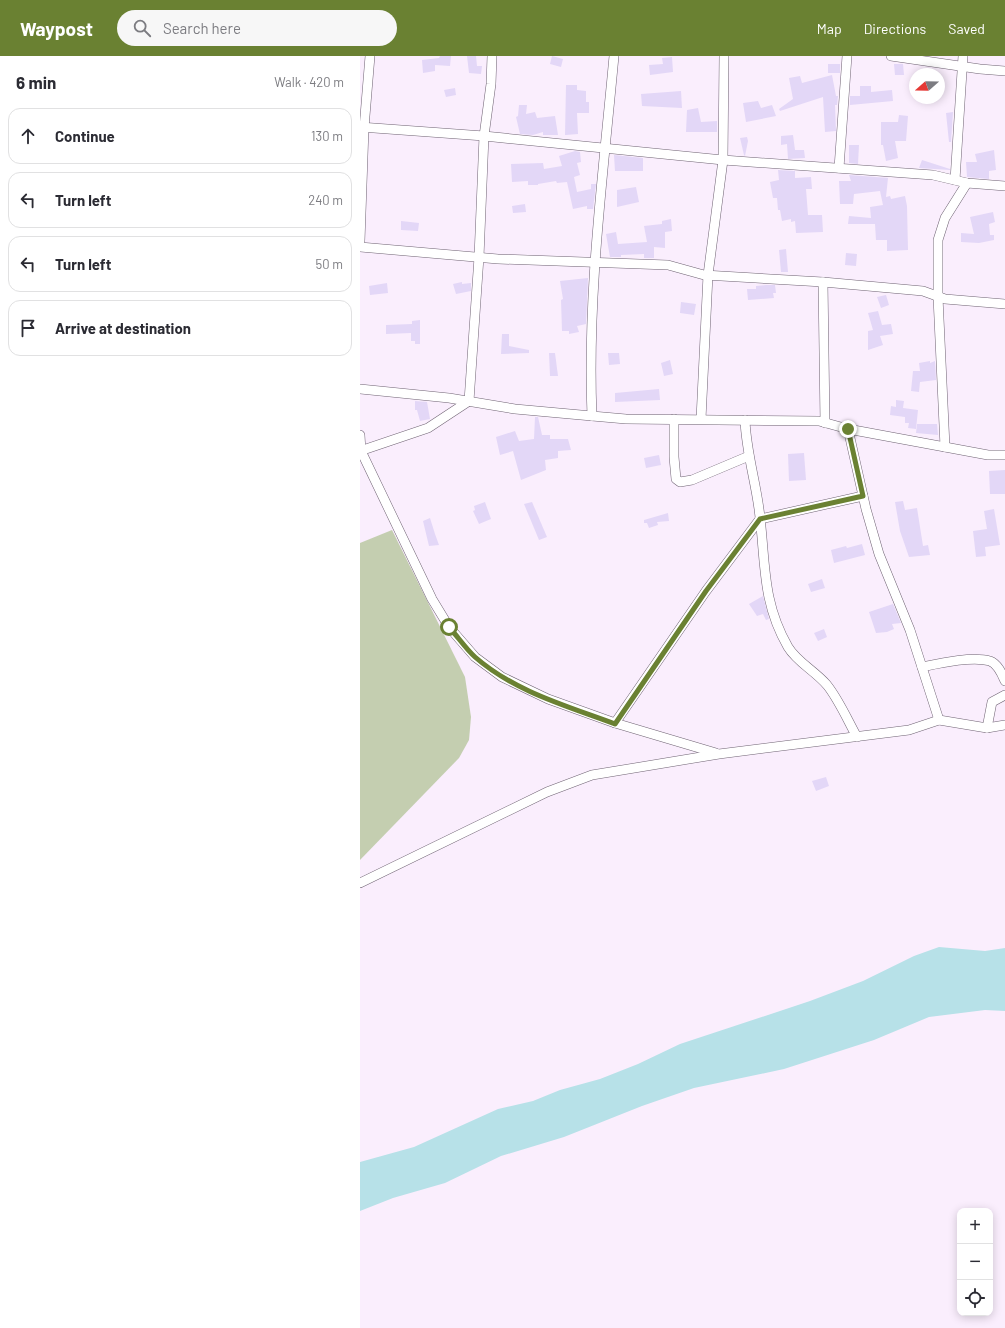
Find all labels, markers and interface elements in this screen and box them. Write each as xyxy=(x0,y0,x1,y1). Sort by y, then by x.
search box xyxy=(117,10,397,46)
text: Waypost xyxy=(20,17,93,40)
icon: search xyxy=(131,17,153,39)
text: Search here xyxy=(163,19,241,37)
text: Map xyxy=(817,20,842,37)
text: Directions xyxy=(864,20,926,37)
text: Saved xyxy=(948,20,985,37)
north arrow xyxy=(909,68,945,104)
text: 6 min xyxy=(16,72,56,92)
text: Walk · 420 m xyxy=(274,74,344,90)
icon: ahead xyxy=(17,125,39,147)
text: Continue xyxy=(55,127,115,145)
text: 130 m xyxy=(311,128,343,144)
icon: left xyxy=(17,189,39,211)
text: Turn left xyxy=(55,191,111,209)
text: 240 m xyxy=(308,192,343,208)
icon: left xyxy=(17,253,39,275)
text: Turn left xyxy=(55,255,111,273)
text: 50 m xyxy=(316,256,343,272)
icon: arrive xyxy=(17,317,39,339)
text: Arrive at destination xyxy=(55,319,191,337)
route end xyxy=(839,420,857,438)
route start xyxy=(440,618,458,636)
map controls xyxy=(957,1208,993,1316)
button: + xyxy=(957,1208,993,1244)
button: − xyxy=(957,1244,993,1280)
button: locate xyxy=(957,1280,993,1316)

